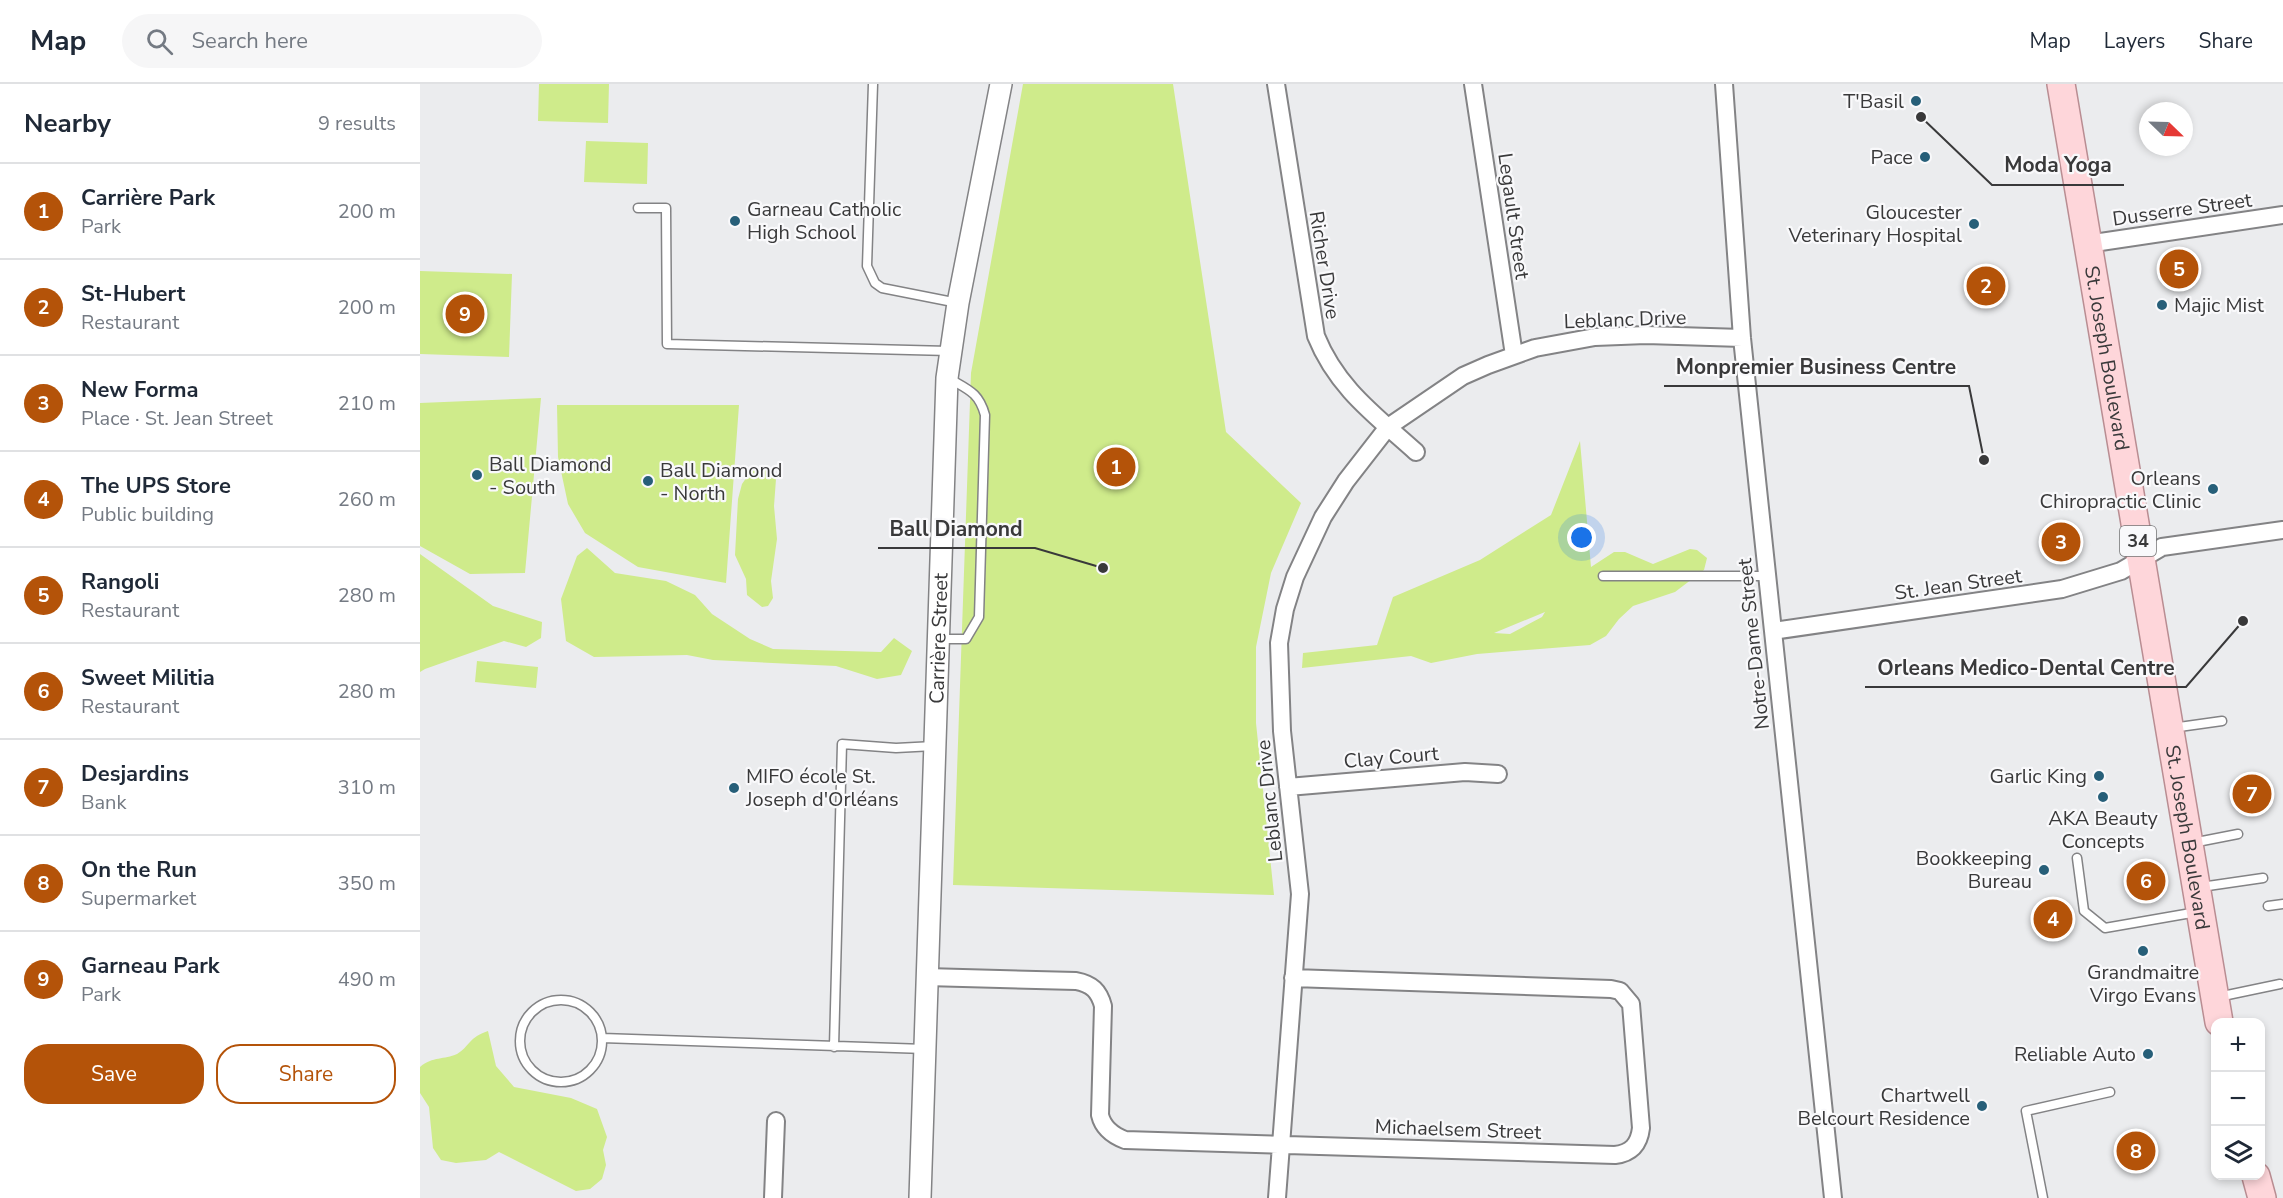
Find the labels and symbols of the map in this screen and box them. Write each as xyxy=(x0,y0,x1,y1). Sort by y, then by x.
place label: T'Basil xyxy=(1843,88,1904,115)
marker: T'Basil xyxy=(1909,94,1923,108)
north arrow xyxy=(2139,102,2193,156)
place label: Pace xyxy=(1871,144,1913,171)
callout: Moda Yoga xyxy=(1992,146,2124,185)
marker: Pace xyxy=(1918,150,1932,164)
street label: Legault Street xyxy=(1491,151,1536,282)
text: Moda Yoga xyxy=(2004,151,2112,179)
street label: Dusserre Street xyxy=(2111,186,2254,233)
place label: Garneau Catholic High School xyxy=(747,196,901,246)
place label: Gloucester Veterinary Hospital xyxy=(1788,199,1962,249)
street label: Richer Drive xyxy=(1303,209,1346,321)
marker: Garneau Catholic High School xyxy=(728,214,742,228)
marker: Gloucester Veterinary Hospital xyxy=(1967,217,1981,231)
pin: 5 xyxy=(2160,246,2198,291)
pin: 2 xyxy=(1966,264,2006,308)
street label: St. Joseph Boulevard xyxy=(2078,264,2136,453)
pin: 9 xyxy=(446,292,484,336)
place label: Majic Mist xyxy=(2174,292,2265,319)
marker: Majic Mist xyxy=(2155,298,2169,312)
street label: Leblanc Drive xyxy=(1563,304,1687,335)
callout: Monpremier Business Centre xyxy=(1664,347,1969,386)
text: Monpremier Business Centre xyxy=(1676,353,1956,381)
pin: 1 xyxy=(1096,444,1136,490)
place label: Ball Diamond - South xyxy=(489,451,611,501)
place label: Ball Diamond - North xyxy=(660,457,782,507)
place label: Orleans Chiropractic Clinic xyxy=(2039,465,2201,515)
marker: Ball Diamond - South xyxy=(470,468,484,482)
marker: Ball Diamond - North xyxy=(641,474,655,488)
marker: Orleans Chiropractic Clinic xyxy=(2206,482,2220,496)
callout: Ball Diamond xyxy=(878,509,1035,548)
text: Ball Diamond xyxy=(889,515,1023,543)
pin: 3 xyxy=(2042,520,2080,564)
your location xyxy=(1567,523,1596,552)
road number: 34 xyxy=(2120,526,2156,556)
street label: Notre-Dame Street xyxy=(1731,556,1776,731)
street label: St. Jean Street xyxy=(1893,562,2024,607)
street label: Carrière Street xyxy=(923,572,955,704)
callout: Orleans Medico-Dental Centre xyxy=(1865,648,2186,687)
text: Orleans Medico-Dental Centre xyxy=(1877,654,2175,682)
street label: Leblanc Drive xyxy=(1250,738,1289,863)
street label: Clay Court xyxy=(1343,740,1441,775)
street label: St. Joseph Boulevard xyxy=(2159,743,2216,932)
place label: MIFO école St. Joseph d'Orléans xyxy=(745,763,899,813)
place label: Garlic King xyxy=(1990,763,2087,790)
marker: Garlic King xyxy=(2092,769,2106,783)
pin: 7 xyxy=(2232,772,2272,816)
marker: MIFO école St. Joseph d'Orléans xyxy=(727,781,741,795)
marker: AKA Beauty Concepts xyxy=(2096,790,2110,804)
place label: AKA Beauty Concepts xyxy=(2048,805,2159,855)
place label: Bookkeeping Bureau xyxy=(1916,845,2032,895)
pin: 6 xyxy=(2126,858,2166,904)
marker: Bookkeeping Bureau xyxy=(2037,863,2051,877)
pin: 4 xyxy=(2034,896,2072,942)
marker: Grandmaitre Virgo Evans xyxy=(2136,944,2150,958)
place label: Grandmaitre Virgo Evans xyxy=(2087,959,2199,1009)
place label: Reliable Auto xyxy=(2014,1041,2136,1068)
marker: Reliable Auto xyxy=(2141,1047,2155,1061)
place label: Chartwell Belcourt Residence xyxy=(1797,1082,1970,1132)
marker: Chartwell Belcourt Residence xyxy=(1975,1099,1989,1113)
street label: Michaelsem Street xyxy=(1374,1113,1543,1146)
pin: 8 xyxy=(2116,1128,2156,1174)

